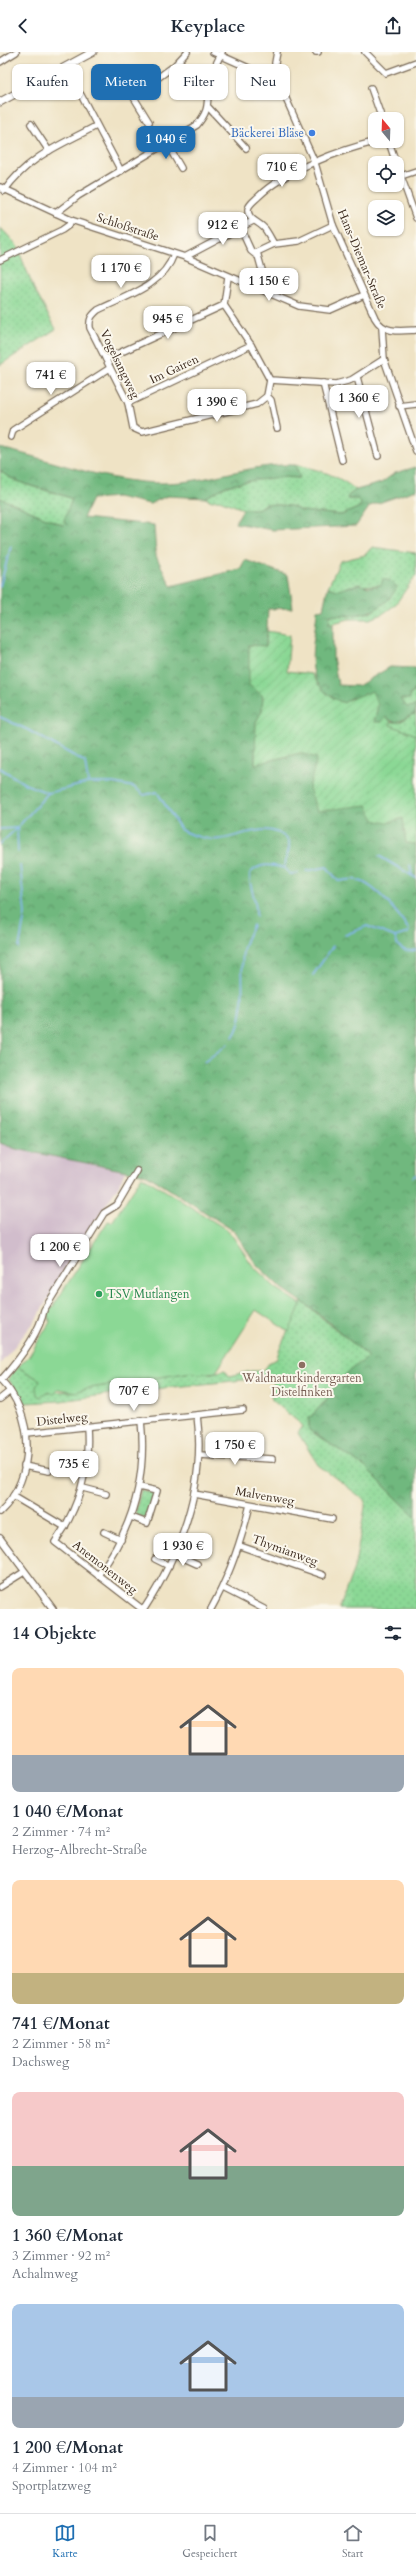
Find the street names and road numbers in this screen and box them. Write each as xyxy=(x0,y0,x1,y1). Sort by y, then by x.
street label: Hans-Diemar-Straße xyxy=(334,207,390,311)
street label: Schloßstraße xyxy=(95,209,161,245)
street label: Vogelsangweg xyxy=(96,327,144,401)
street label: Im Gairen xyxy=(147,351,201,387)
street label: Distelweg xyxy=(36,1408,89,1430)
street label: Malvenweg xyxy=(234,1483,296,1509)
street label: Thymianweg xyxy=(250,1531,320,1569)
street label: Anemonenweg xyxy=(69,1537,141,1598)

